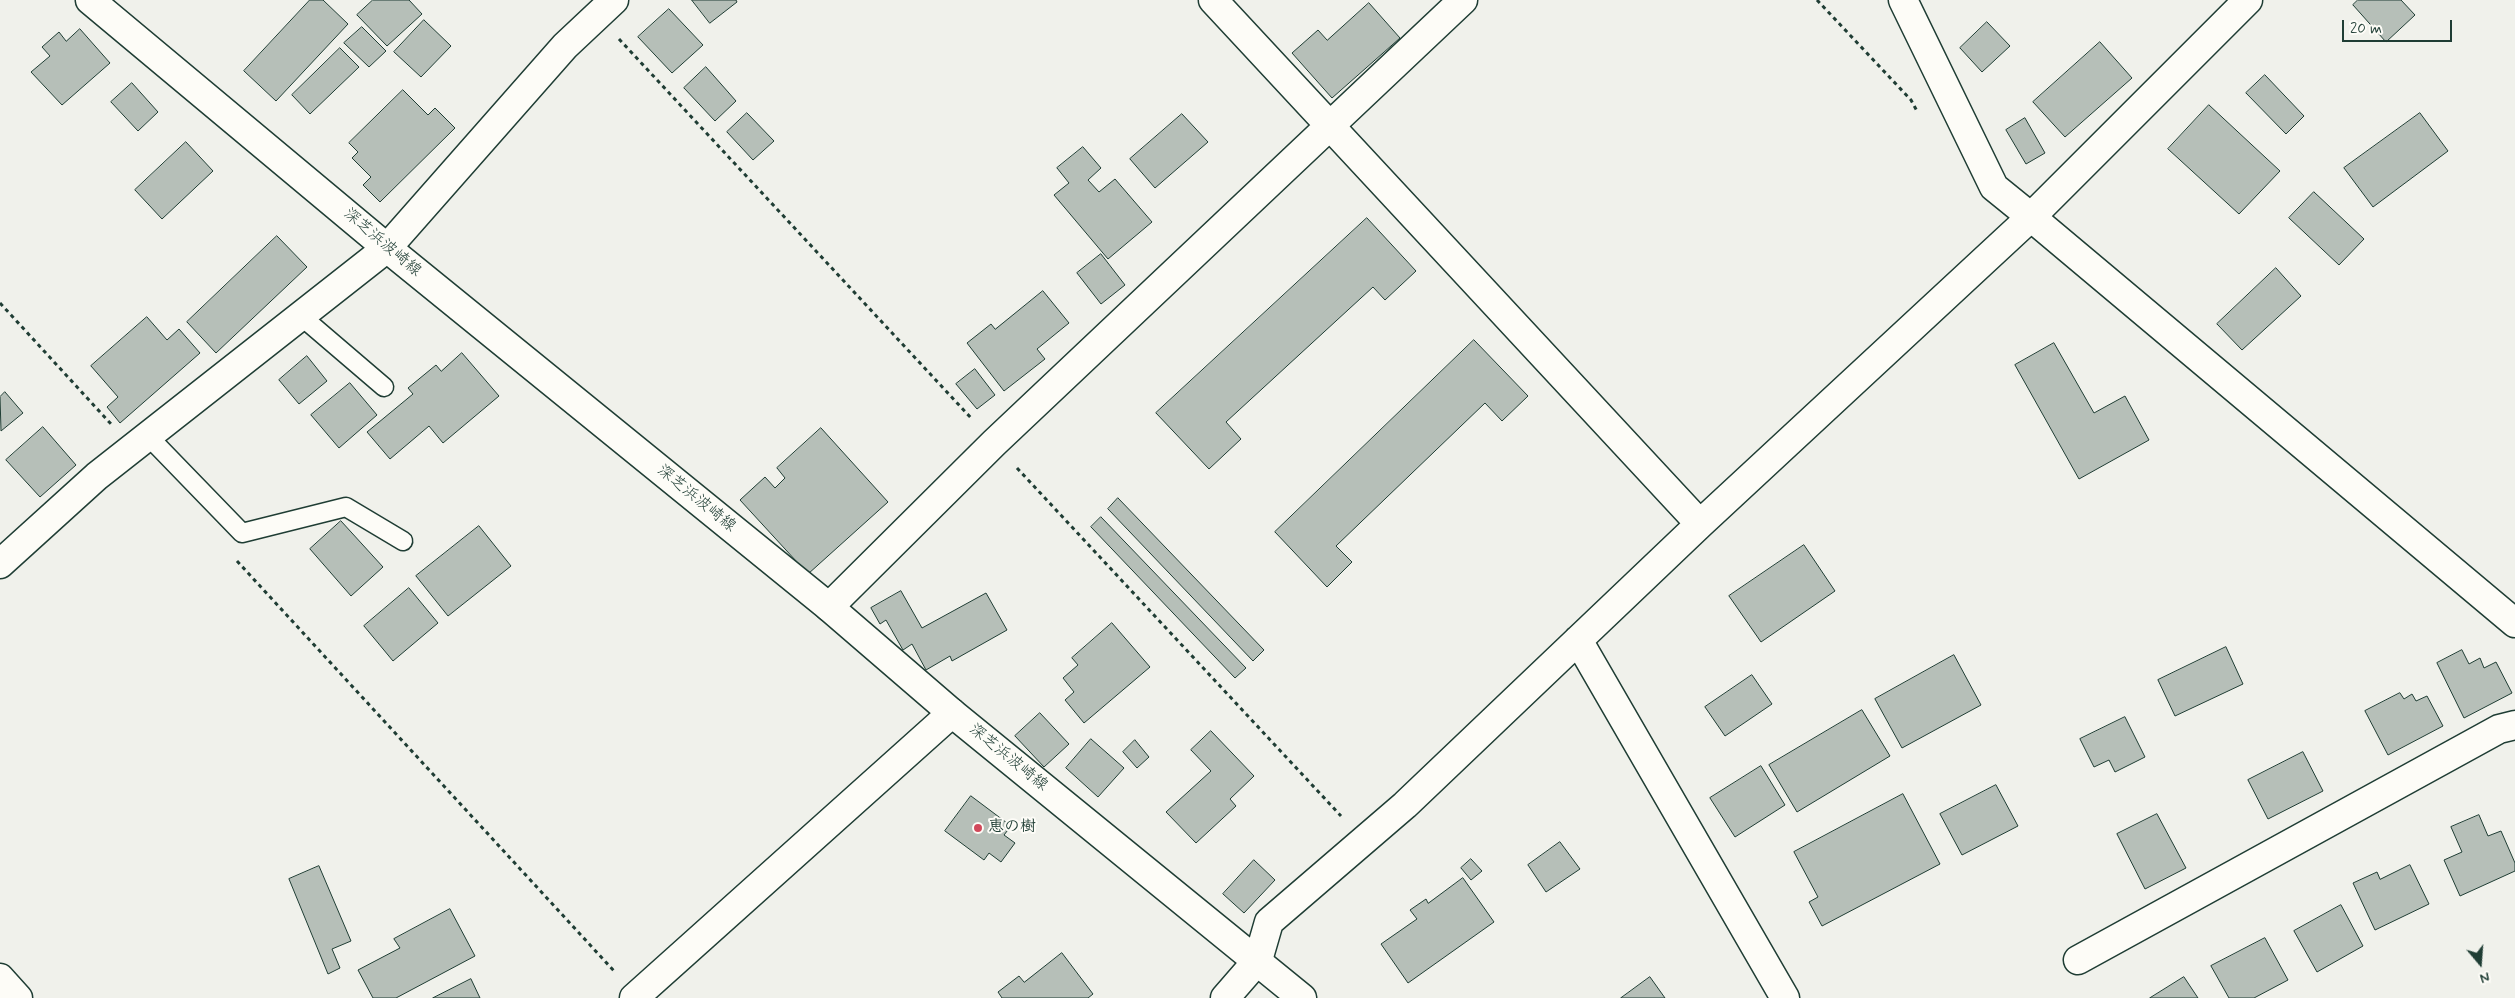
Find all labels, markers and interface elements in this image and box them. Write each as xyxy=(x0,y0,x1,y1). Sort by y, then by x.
scale bar xyxy=(2345,10,2455,42)
text: 20 m xyxy=(2350,19,2382,39)
street label: 深芝浜波崎線 xyxy=(339,205,425,281)
street label: 深芝浜波崎線 xyxy=(653,461,739,537)
street label: 深芝浜波崎線 xyxy=(965,720,1051,796)
place label: 恵の樹 xyxy=(988,818,1036,838)
marker: 恵の樹 xyxy=(972,822,984,834)
north arrow xyxy=(2455,938,2505,988)
text: N xyxy=(2477,967,2492,987)

